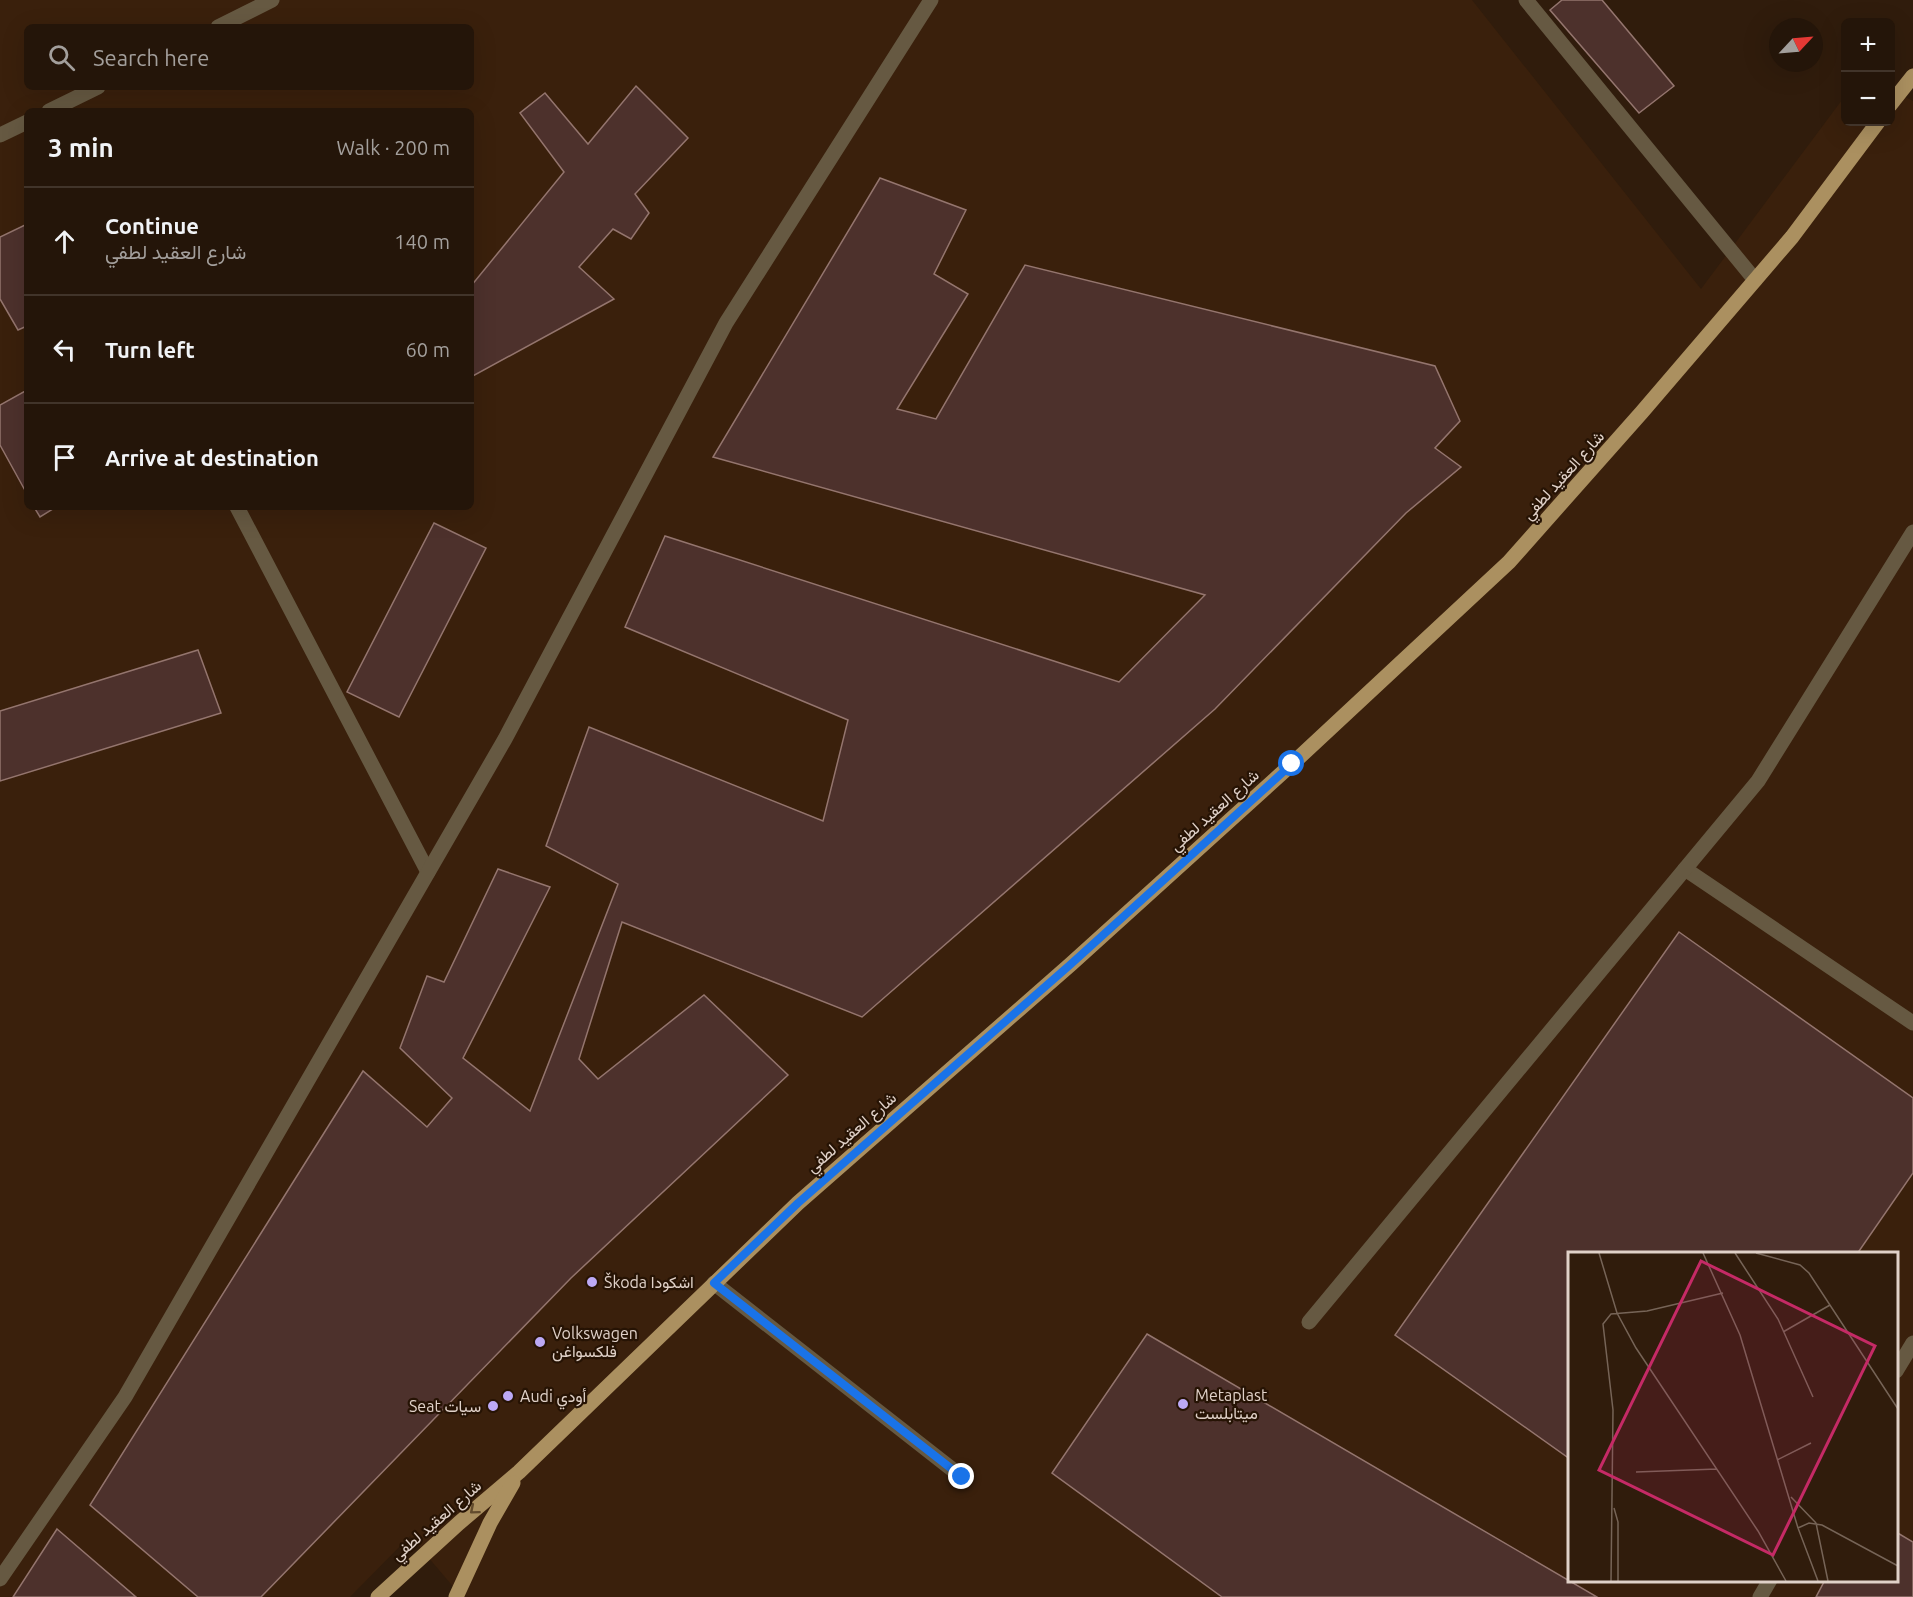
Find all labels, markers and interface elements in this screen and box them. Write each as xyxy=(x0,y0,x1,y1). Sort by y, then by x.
north arrow xyxy=(1769,18,1823,72)
map controls xyxy=(1841,18,1895,126)
button: + xyxy=(1841,18,1895,72)
search box xyxy=(24,24,474,90)
icon: search xyxy=(45,41,78,74)
text: Search here xyxy=(93,45,209,70)
button: − xyxy=(1841,72,1895,126)
text: 3 min xyxy=(48,133,114,162)
text: Walk · 200 m xyxy=(337,136,450,159)
text: Continue xyxy=(105,213,199,238)
icon: ahead xyxy=(48,225,81,258)
text: 140 m xyxy=(394,230,450,253)
text: شارع العقيد لطفي xyxy=(105,240,246,263)
icon: left xyxy=(48,333,81,366)
text: Turn left xyxy=(105,337,195,362)
text: 60 m xyxy=(406,338,450,361)
street label: شارع العقيد لطفي xyxy=(1519,427,1611,526)
icon: arrive xyxy=(48,441,81,474)
text: Arrive at destination xyxy=(105,445,319,470)
route start xyxy=(1278,750,1304,776)
street label: شارع العقيد لطفي xyxy=(1166,766,1265,858)
street label: شارع العقيد لطفي xyxy=(802,1088,903,1180)
inset map xyxy=(1568,1252,1898,1582)
place label: Škoda اشكودا xyxy=(604,1272,694,1293)
marker: Škoda اشكودا xyxy=(585,1275,599,1289)
place label: Volkswagen فلكسواغن xyxy=(552,1324,638,1362)
marker: Volkswagen فلكسواغن xyxy=(533,1335,547,1349)
place label: Metaplast ميتابلست xyxy=(1195,1386,1268,1423)
place label: Audi أودي xyxy=(520,1387,587,1410)
marker: Audi أودي xyxy=(501,1389,515,1403)
place label: Seat سيات xyxy=(409,1397,481,1416)
marker: Metaplast ميتابلست xyxy=(1176,1397,1190,1411)
marker: Seat سيات xyxy=(486,1399,500,1413)
route end xyxy=(948,1463,974,1489)
street label: شارع العقيد لطفي xyxy=(387,1476,488,1568)
one-way arrow xyxy=(470,1503,481,1514)

